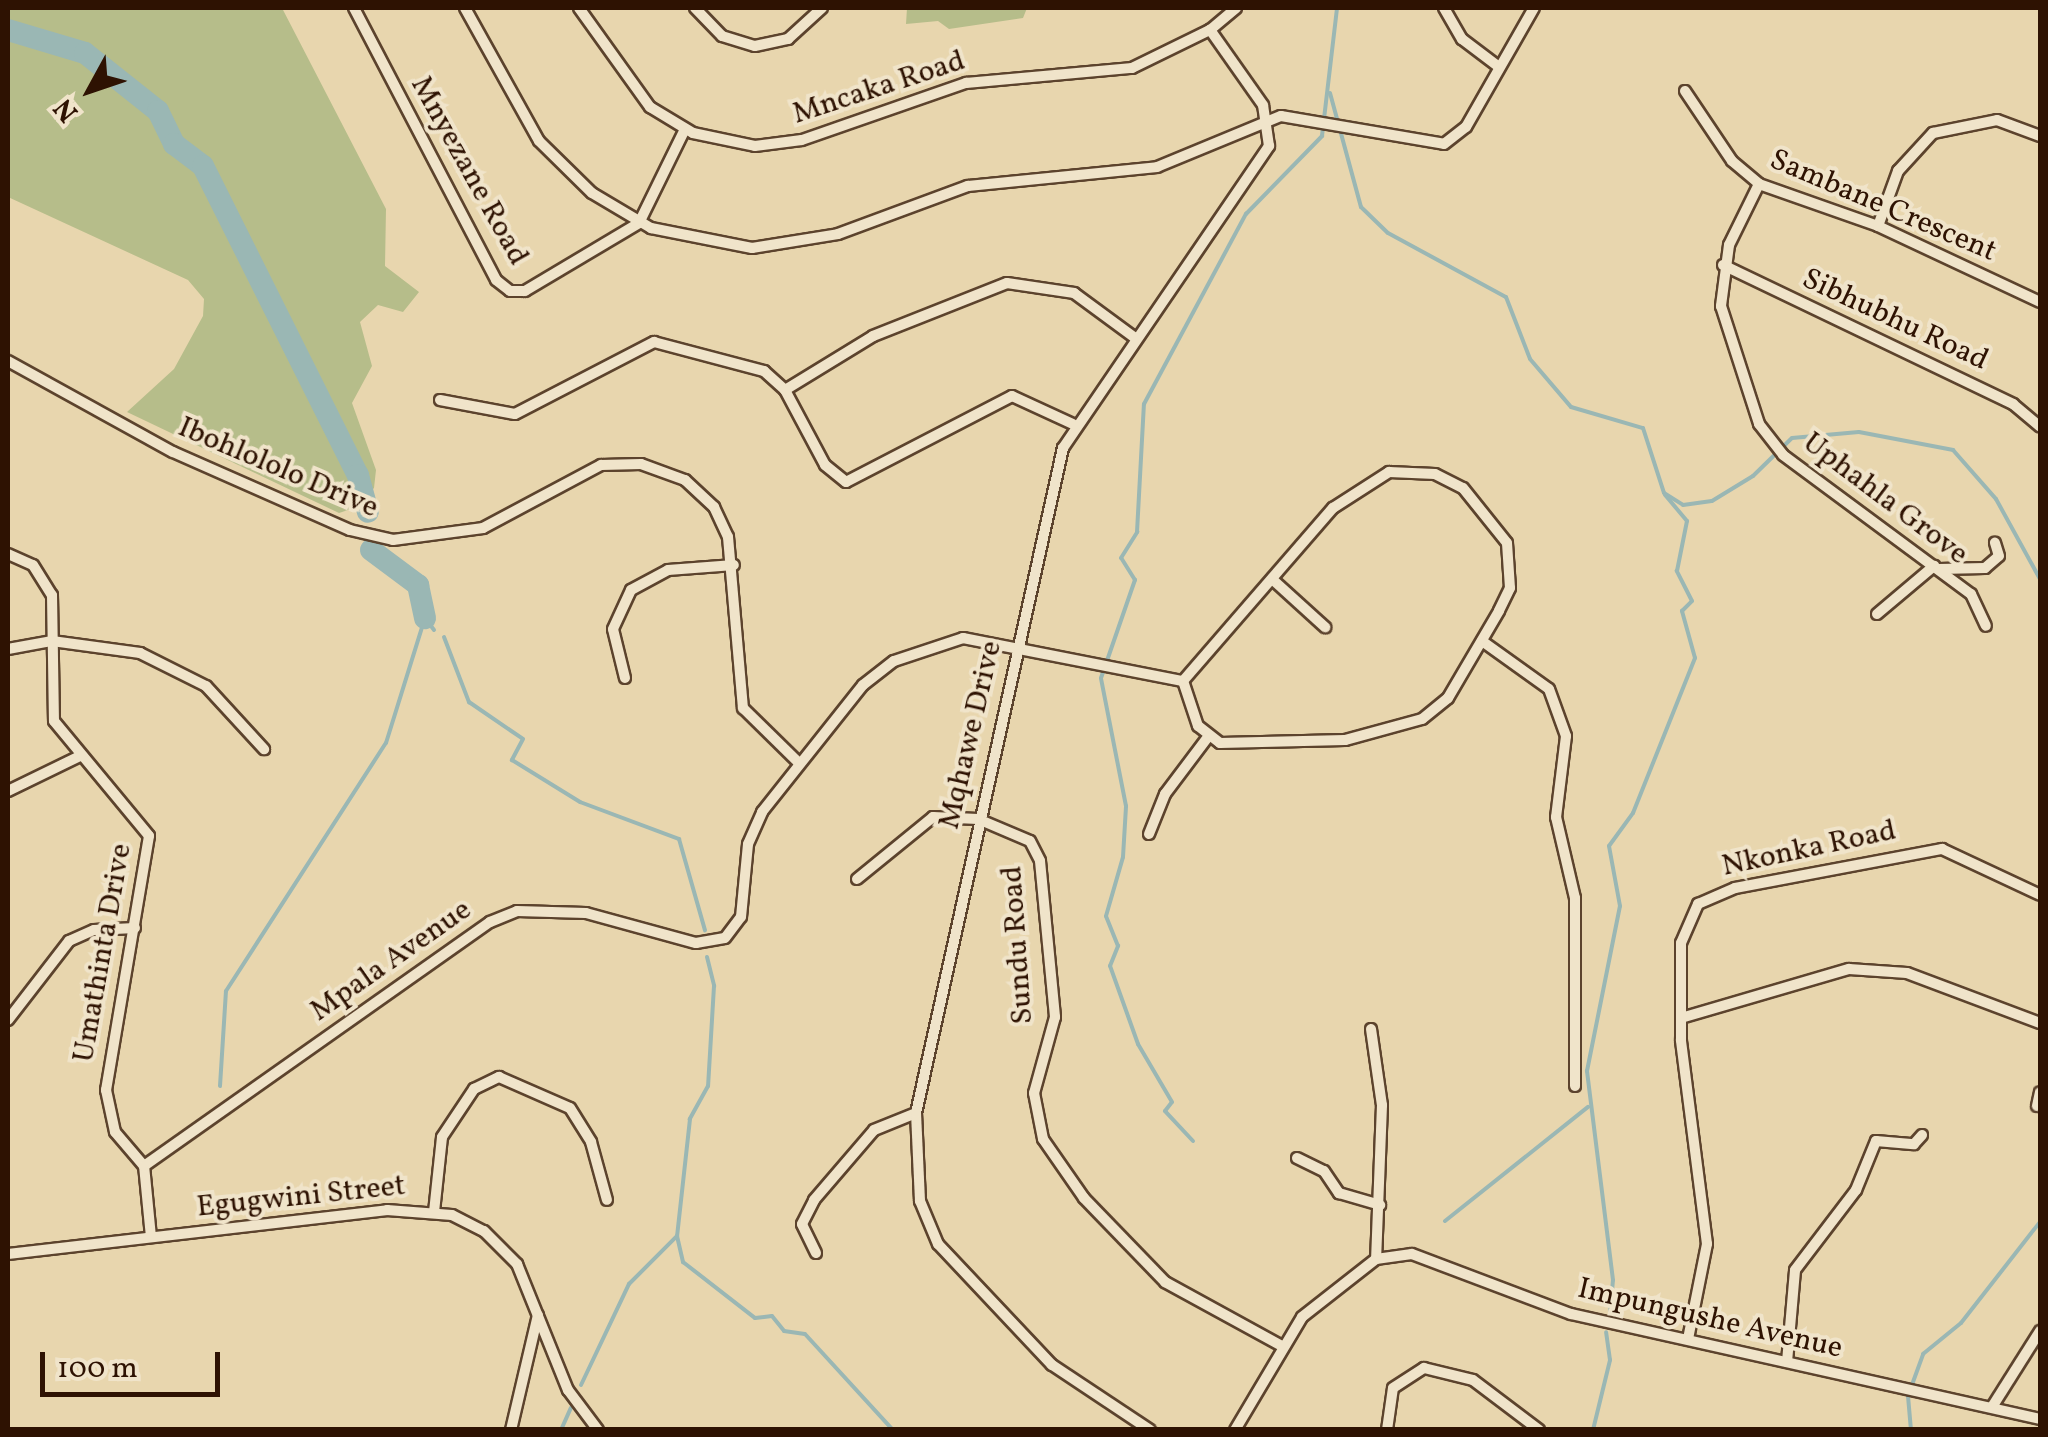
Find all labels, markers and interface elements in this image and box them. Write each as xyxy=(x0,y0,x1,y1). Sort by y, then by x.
north arrow xyxy=(40,40,140,140)
street label: Mncaka Road xyxy=(788,43,970,133)
street label: Mnyezane Road xyxy=(402,70,536,272)
text: N xyxy=(45,89,88,130)
street label: Sambane Crescent xyxy=(1764,142,2002,270)
street label: Sibhubhu Road xyxy=(1796,261,1994,379)
street label: Ibohlololo Drive xyxy=(172,410,384,526)
street label: Uphahla Grove xyxy=(1795,425,1975,573)
street label: Mqhawe Drive xyxy=(932,637,1010,833)
street label: Nkonka Road xyxy=(1719,813,1899,885)
street label: Umathinta Drive xyxy=(66,841,140,1065)
street label: Sundu Road xyxy=(994,864,1042,1026)
street label: Mpala Avenue xyxy=(304,892,478,1030)
street label: Egugwini Street xyxy=(195,1168,407,1226)
street label: Impungushe Avenue xyxy=(1574,1271,1846,1367)
scale bar xyxy=(45,1332,225,1394)
text: 100 m xyxy=(57,1348,138,1390)

